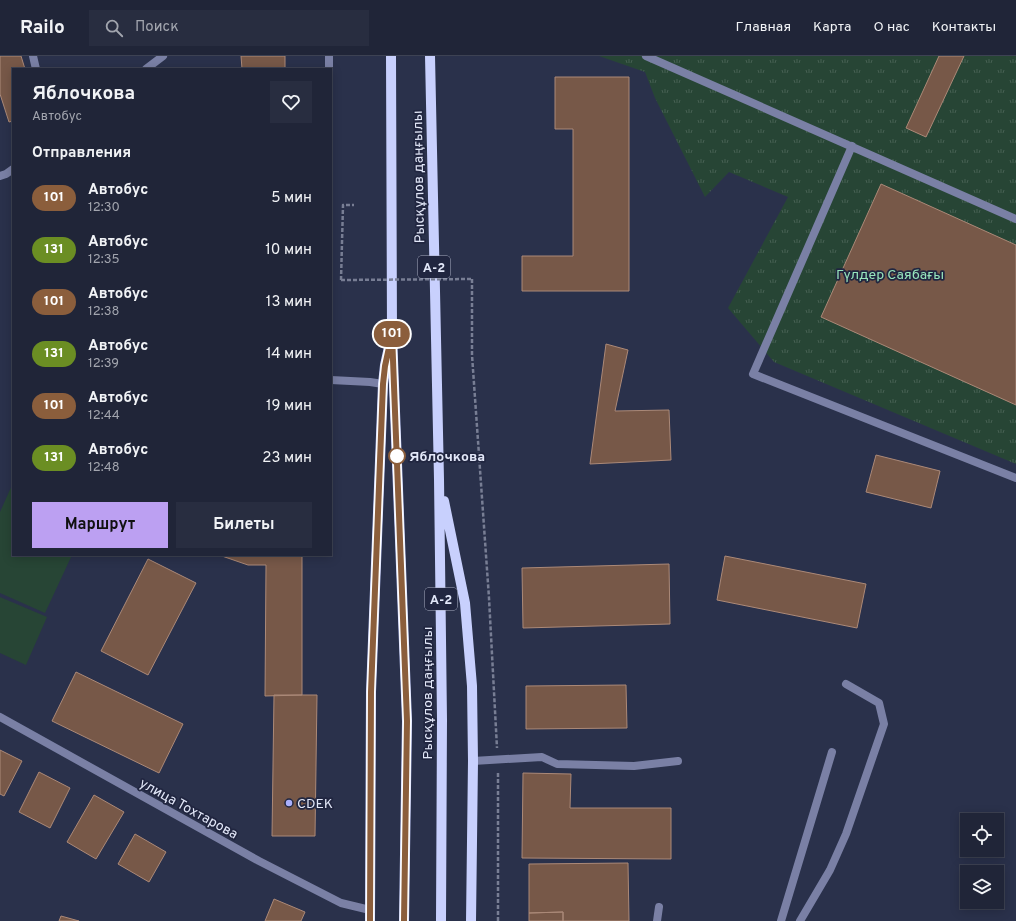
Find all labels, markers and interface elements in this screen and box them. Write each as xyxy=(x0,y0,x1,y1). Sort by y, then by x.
search box xyxy=(89,10,369,46)
text: Railo xyxy=(20,16,65,40)
icon: search xyxy=(103,17,125,39)
text: Поиск xyxy=(135,18,179,37)
text: Главная xyxy=(736,19,791,36)
text: Карта xyxy=(813,19,851,36)
text: О нас xyxy=(873,19,910,36)
text: Контакты xyxy=(932,19,996,36)
button: heart xyxy=(270,81,312,123)
text: Яблочкова xyxy=(32,82,135,106)
text: Автобус xyxy=(32,109,82,125)
street label: Рысқұлов даңғылы xyxy=(410,110,429,244)
text: Отправления xyxy=(32,144,131,163)
text: Автобус xyxy=(88,181,148,200)
text: 101 xyxy=(44,189,64,206)
text: 5 мин xyxy=(271,189,312,208)
text: 12:30 xyxy=(88,200,120,216)
text: Автобус xyxy=(88,233,148,252)
text: 131 xyxy=(44,241,64,258)
text: 10 мин xyxy=(265,241,312,260)
text: 12:35 xyxy=(88,252,120,268)
road number: A-2 xyxy=(418,256,450,278)
park label: Гүлдер Саябағы xyxy=(836,267,944,284)
text: Автобус xyxy=(88,285,148,304)
text: 101 xyxy=(44,293,64,310)
text: 13 мин xyxy=(266,293,312,312)
text: 12:38 xyxy=(88,304,120,320)
line badge: 101 xyxy=(369,321,415,347)
text: 101 xyxy=(382,325,402,342)
text: Автобус xyxy=(88,337,148,356)
text: 131 xyxy=(44,345,64,362)
text: 14 мин xyxy=(266,345,312,364)
text: 12:39 xyxy=(88,356,119,372)
text: Автобус xyxy=(88,389,148,408)
text: 101 xyxy=(44,397,64,414)
text: 19 мин xyxy=(266,397,312,416)
text: 12:44 xyxy=(88,408,120,424)
text: Автобус xyxy=(88,441,148,460)
marker: Яблочкова xyxy=(388,447,406,465)
text: 131 xyxy=(44,449,64,466)
text: 23 мин xyxy=(262,449,312,468)
place label: Яблочкова xyxy=(409,449,485,466)
text: 12:48 xyxy=(88,460,120,476)
button: Маршрут xyxy=(32,502,168,548)
button: Билеты xyxy=(176,502,312,548)
road number: A-2 xyxy=(425,588,457,610)
street label: Рысқұлов даңғылы xyxy=(420,627,437,759)
street label: улица Тохтарова xyxy=(136,775,241,843)
place label: CDEK xyxy=(297,796,333,813)
marker: CDEK xyxy=(284,798,294,808)
map controls xyxy=(960,813,1004,909)
button: locate xyxy=(960,813,1004,857)
button: layers xyxy=(960,865,1004,909)

